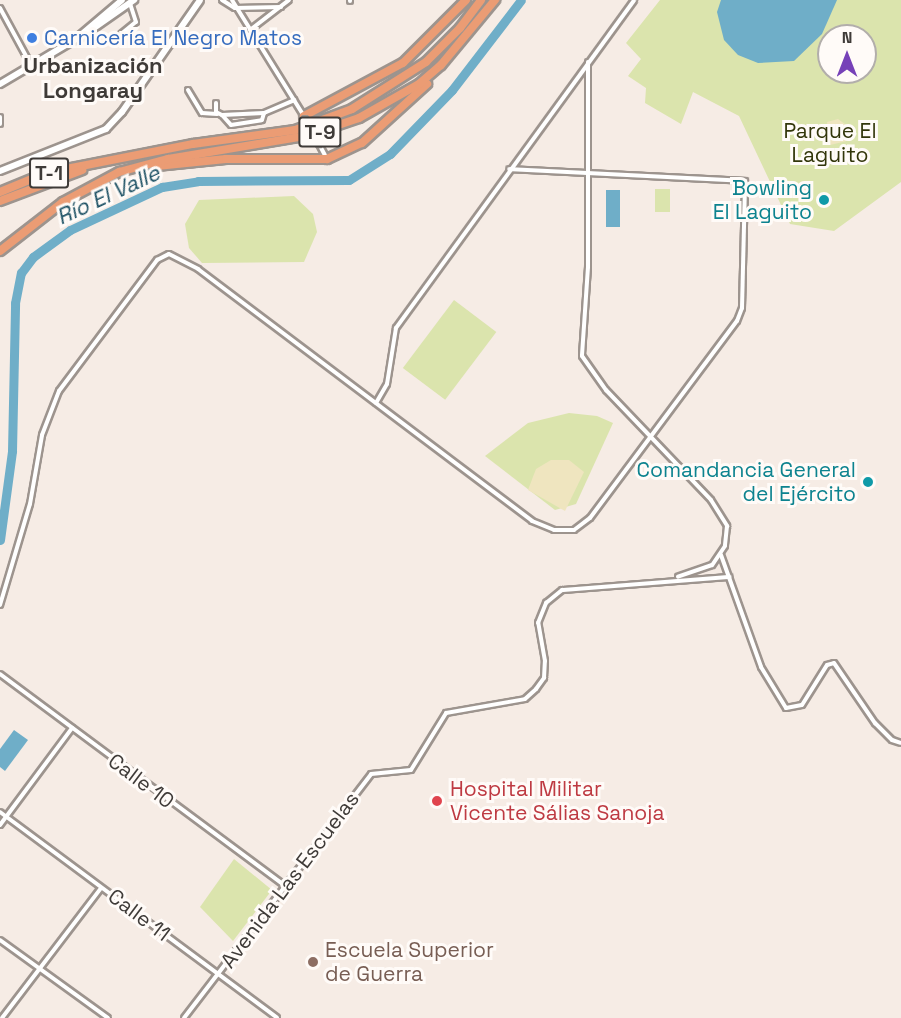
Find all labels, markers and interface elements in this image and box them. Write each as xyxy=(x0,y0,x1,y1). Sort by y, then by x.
north arrow xyxy=(817,24,877,84)
place label: Carnicería El Negro Matos xyxy=(44,25,302,51)
text: N xyxy=(842,27,852,48)
marker: Carnicería El Negro Matos xyxy=(25,31,39,45)
district label: Urbanización Longaray xyxy=(23,52,163,104)
road number: T-9 xyxy=(298,115,342,149)
park label: Parque El Laguito xyxy=(783,118,877,168)
road number: T-1 xyxy=(28,156,70,190)
water label: Río El Valle xyxy=(52,160,164,230)
place label: Bowling El Laguito xyxy=(713,175,812,225)
marker: Bowling El Laguito xyxy=(817,193,831,207)
place label: Comandancia General del Ejército xyxy=(637,457,856,507)
marker: Comandancia General del Ejército xyxy=(861,475,875,489)
street label: Calle 10 xyxy=(103,748,179,814)
place label: Hospital Militar Vicente Sálias Sanoja xyxy=(450,776,665,826)
street label: Avenida Las Escuelas xyxy=(216,787,364,973)
marker: Hospital Militar Vicente Sálias Sanoja xyxy=(428,792,446,810)
street label: Calle 11 xyxy=(103,884,175,946)
place label: Escuela Superior de Guerra xyxy=(325,937,494,987)
marker: Escuela Superior de Guerra xyxy=(306,955,320,969)

